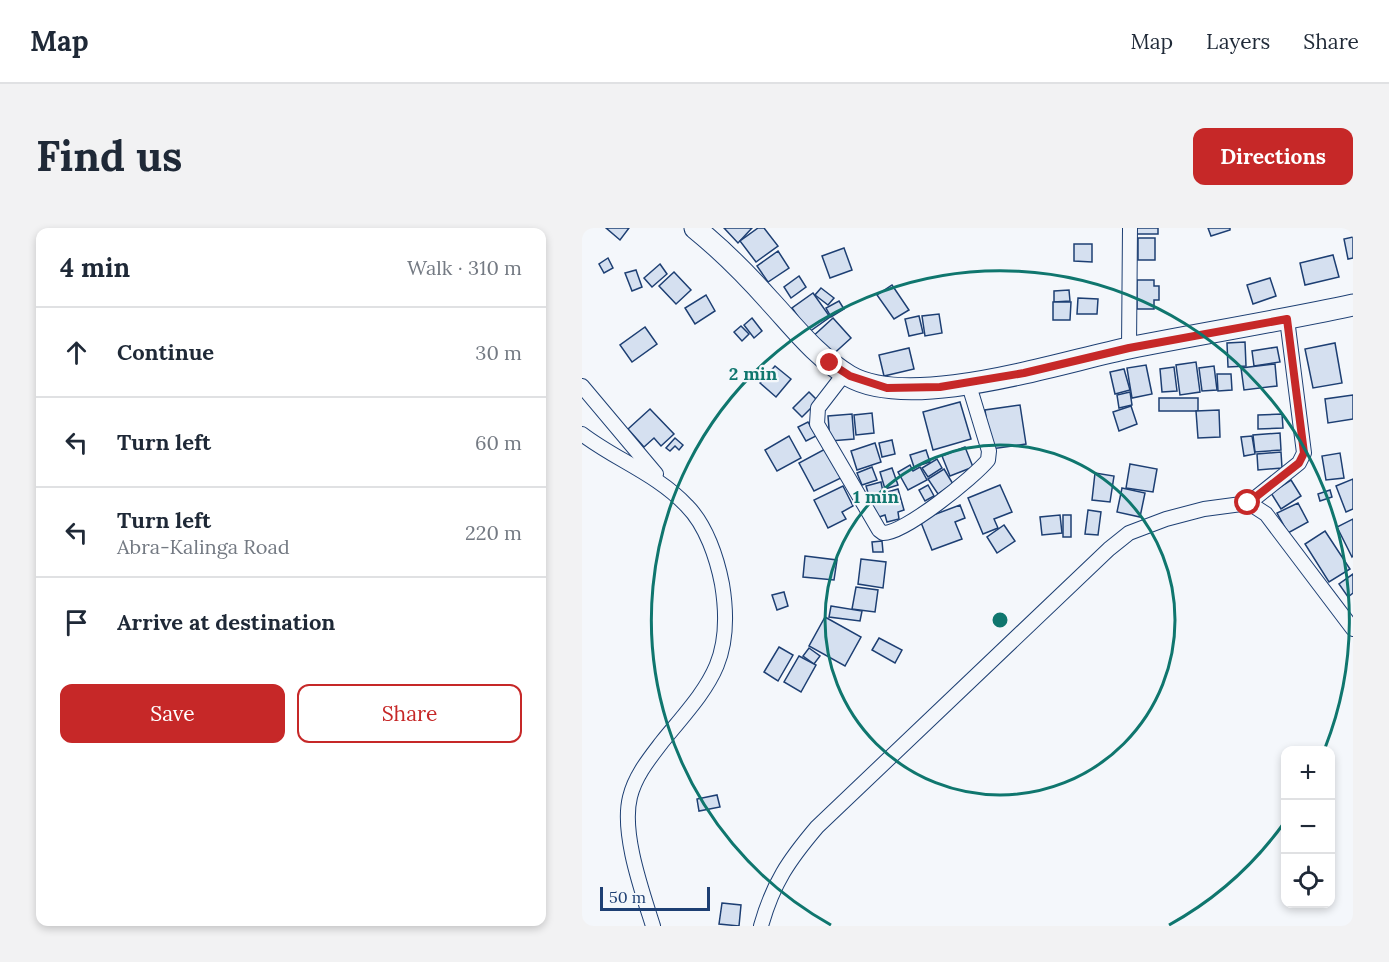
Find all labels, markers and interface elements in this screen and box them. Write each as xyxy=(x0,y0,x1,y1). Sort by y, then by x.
text: Map xyxy=(30,23,89,59)
text: Map xyxy=(1130,28,1173,55)
text: Layers xyxy=(1206,28,1270,55)
text: Share xyxy=(1303,28,1359,55)
button: Directions xyxy=(1193,128,1353,185)
text: Find us xyxy=(36,129,182,183)
text: 4 min xyxy=(60,251,130,284)
text: Walk · 310 m xyxy=(407,255,522,280)
icon: ahead xyxy=(60,336,93,369)
text: Continue xyxy=(117,338,214,366)
text: 30 m xyxy=(475,340,522,365)
route end xyxy=(816,349,842,375)
text: 2 min xyxy=(729,362,778,385)
icon: left xyxy=(60,426,93,459)
text: Turn left xyxy=(117,428,211,456)
text: 60 m xyxy=(475,430,522,455)
text: 1 min xyxy=(853,485,899,508)
route start xyxy=(1234,489,1260,515)
text: Turn left xyxy=(117,506,211,534)
icon: left xyxy=(60,516,93,549)
text: 220 m xyxy=(465,520,522,545)
text: Abra-Kalinga Road xyxy=(117,534,290,559)
icon: arrive xyxy=(60,606,93,639)
text: Arrive at destination xyxy=(117,608,335,636)
centre of rings xyxy=(990,610,1010,630)
button: Save xyxy=(60,684,285,743)
button: Share xyxy=(297,684,522,743)
map controls xyxy=(1281,746,1335,908)
button: + xyxy=(1281,746,1335,800)
button: − xyxy=(1281,800,1335,854)
button: locate xyxy=(1281,854,1335,908)
scale bar xyxy=(600,884,710,912)
text: 50 m xyxy=(609,887,646,907)

